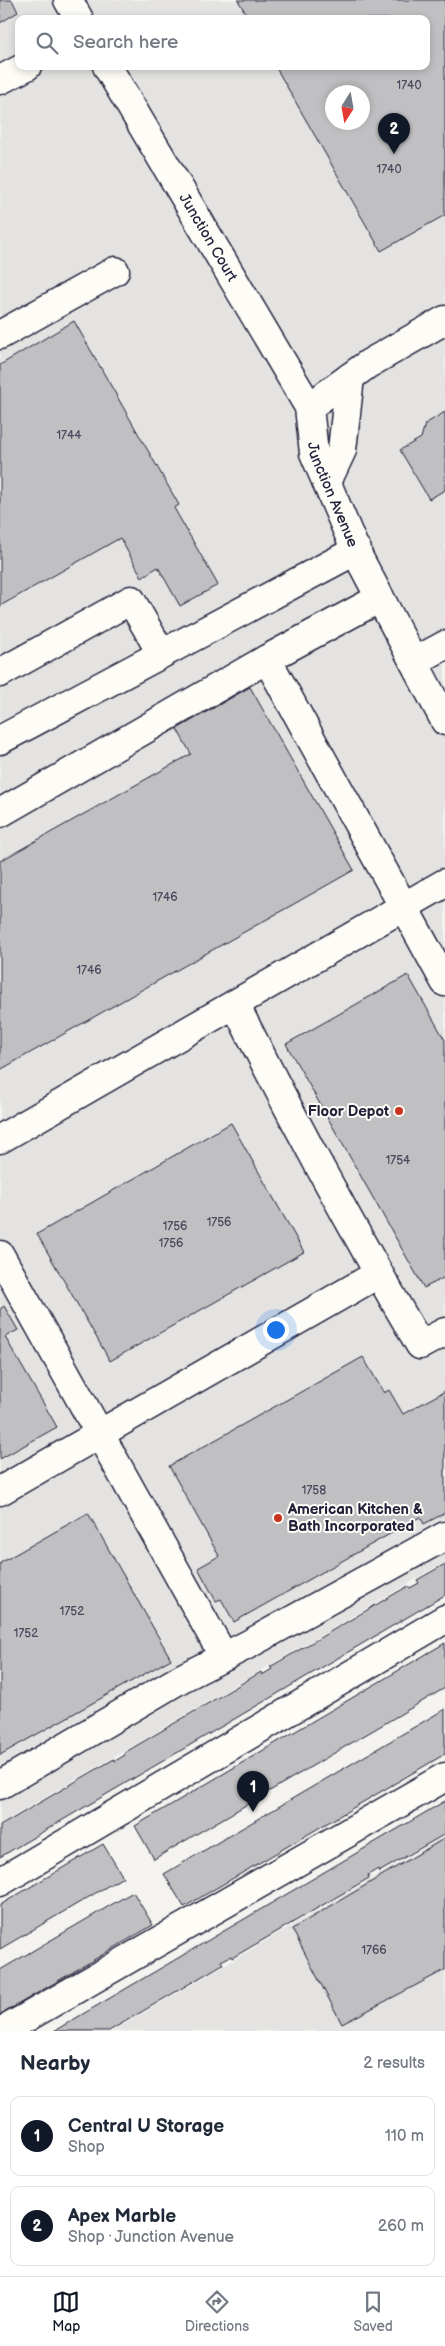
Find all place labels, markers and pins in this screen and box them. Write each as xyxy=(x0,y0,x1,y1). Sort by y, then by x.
pin: 2 xyxy=(378,113,410,154)
place label: Floor Depot xyxy=(308,1102,389,1121)
marker: Floor Depot xyxy=(393,1105,405,1117)
place label: American Kitchen & Bath Incorporated xyxy=(287,1500,423,1536)
marker: American Kitchen & Bath Incorporated xyxy=(272,1512,284,1524)
pin: 1 xyxy=(237,1771,269,1812)

